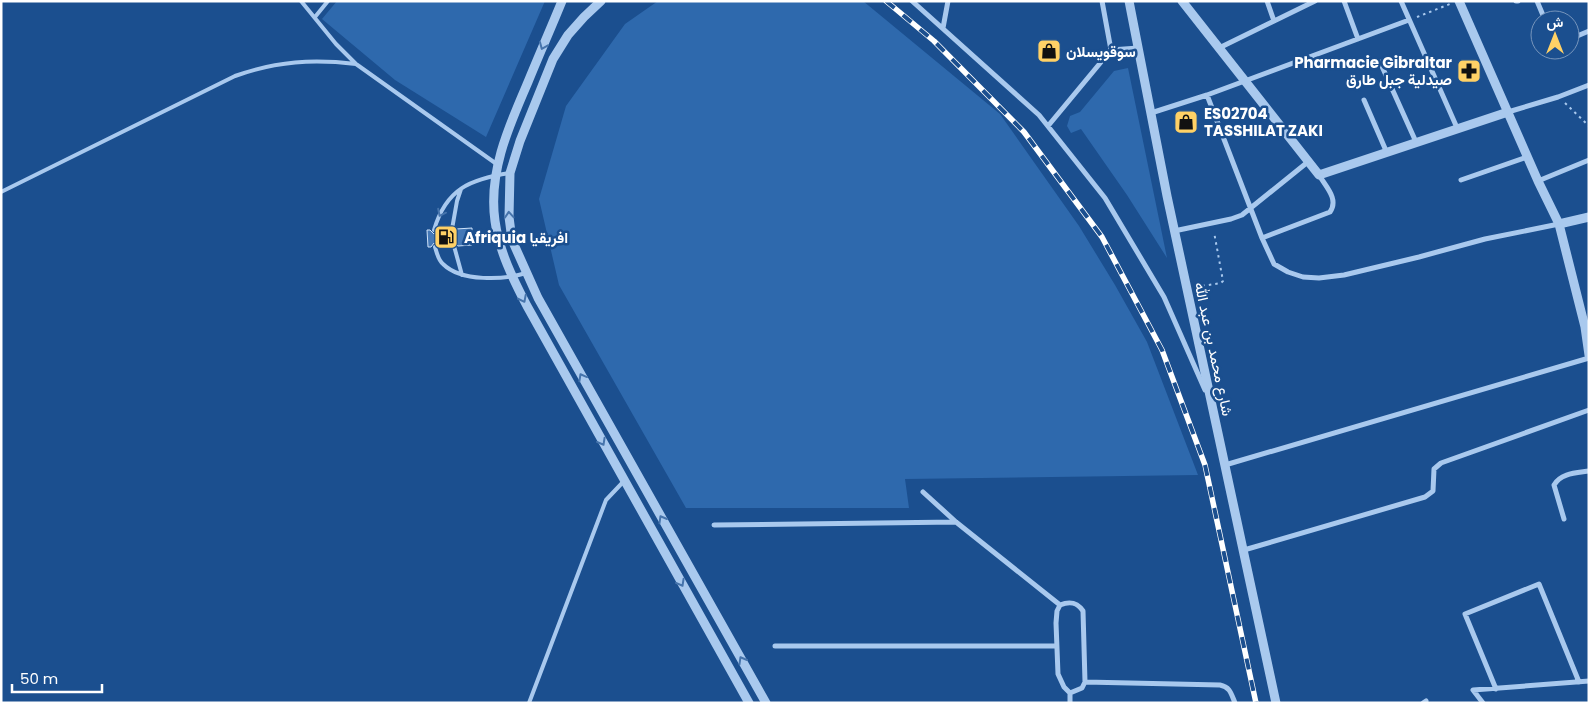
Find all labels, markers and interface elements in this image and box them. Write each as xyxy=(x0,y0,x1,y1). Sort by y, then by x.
north arrow xyxy=(1530,10,1580,60)
text: ش xyxy=(1547,12,1564,32)
shop icon: سوقويسلان xyxy=(1036,38,1062,64)
one-way arrow xyxy=(539,41,549,50)
place label: سوقويسلان xyxy=(1066,41,1136,62)
place label: Pharmacie Gibraltar صيدلية جبل طارق xyxy=(1294,52,1453,90)
pharmacy icon: Pharmacie Gibraltar صيدلية جبل طارق xyxy=(1456,58,1482,84)
place label: ES02704 TASSHILAT ZAKI xyxy=(1204,103,1323,141)
shop icon: ES02704 TASSHILAT ZAKI xyxy=(1173,109,1199,135)
one-way arrow xyxy=(437,208,447,217)
one-way arrow xyxy=(504,211,515,219)
fuel station icon: Afriquia افريقيا xyxy=(433,224,459,250)
place label: Afriquia افريقيا xyxy=(464,227,568,248)
street label: شارع محمد بن عبد الله xyxy=(1189,280,1238,418)
one-way arrow xyxy=(517,294,527,303)
one-way arrow xyxy=(579,374,589,383)
one-way arrow xyxy=(595,436,605,445)
one-way arrow xyxy=(658,516,668,525)
one-way arrow xyxy=(675,578,685,587)
one-way arrow xyxy=(739,657,749,666)
scale bar xyxy=(12,662,102,694)
text: 50 m xyxy=(20,668,58,689)

